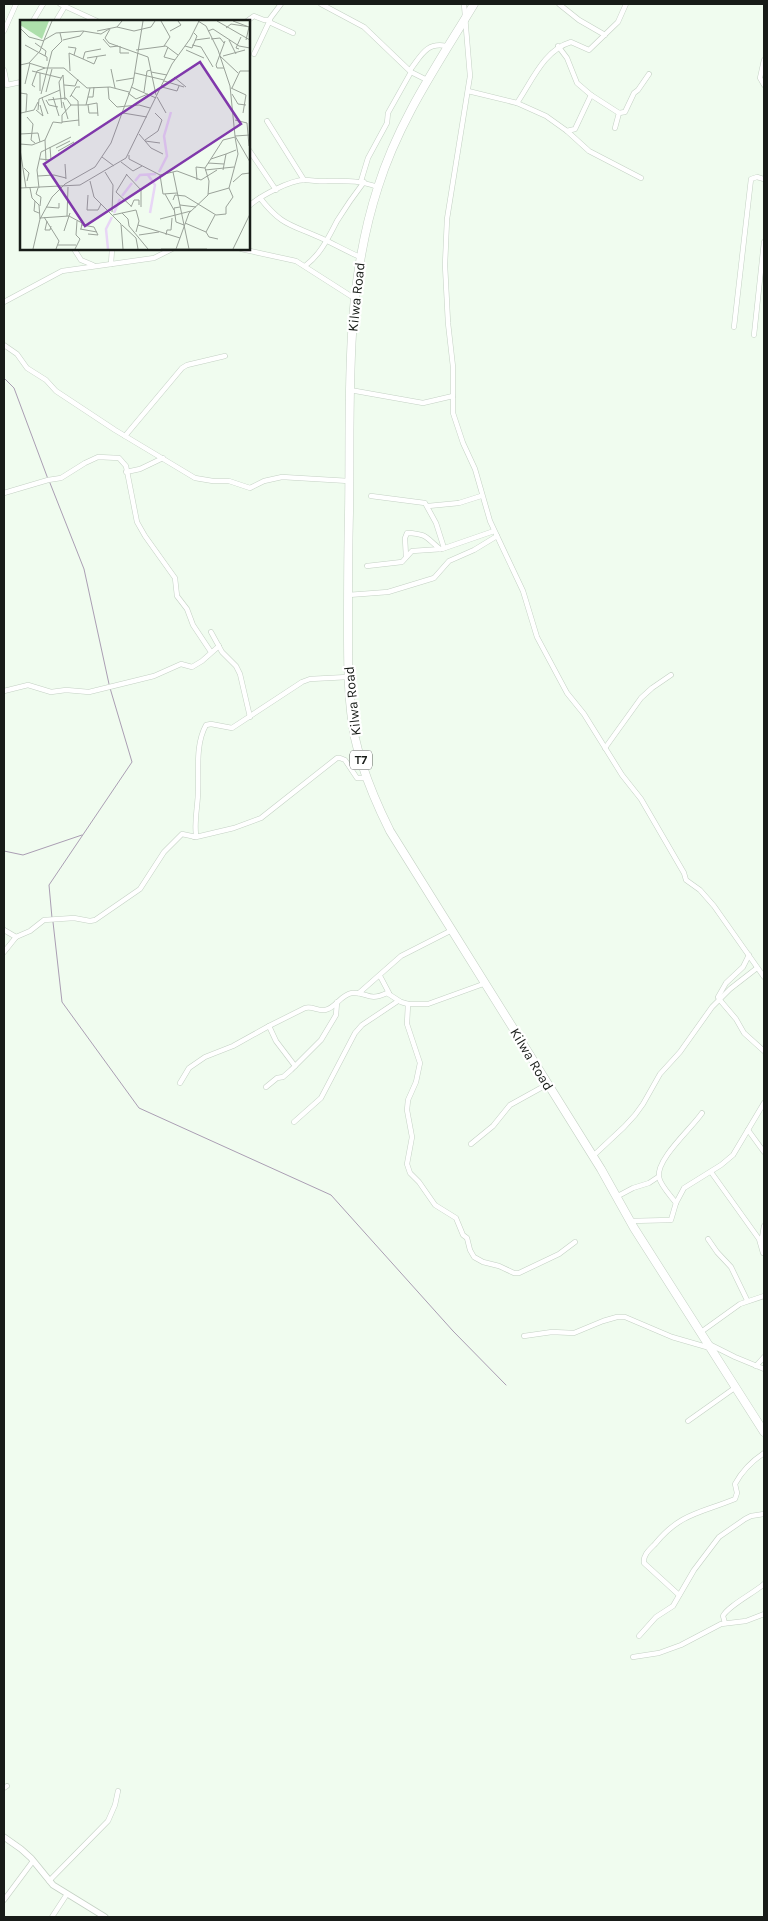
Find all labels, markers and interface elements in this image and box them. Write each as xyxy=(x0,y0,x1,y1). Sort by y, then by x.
inset map xyxy=(20,20,250,250)
street label: Kilwa Road xyxy=(344,261,369,333)
street label: Kilwa Road xyxy=(340,665,365,737)
road number: T7 xyxy=(350,750,372,770)
street label: Kilwa Road xyxy=(506,1025,557,1094)

